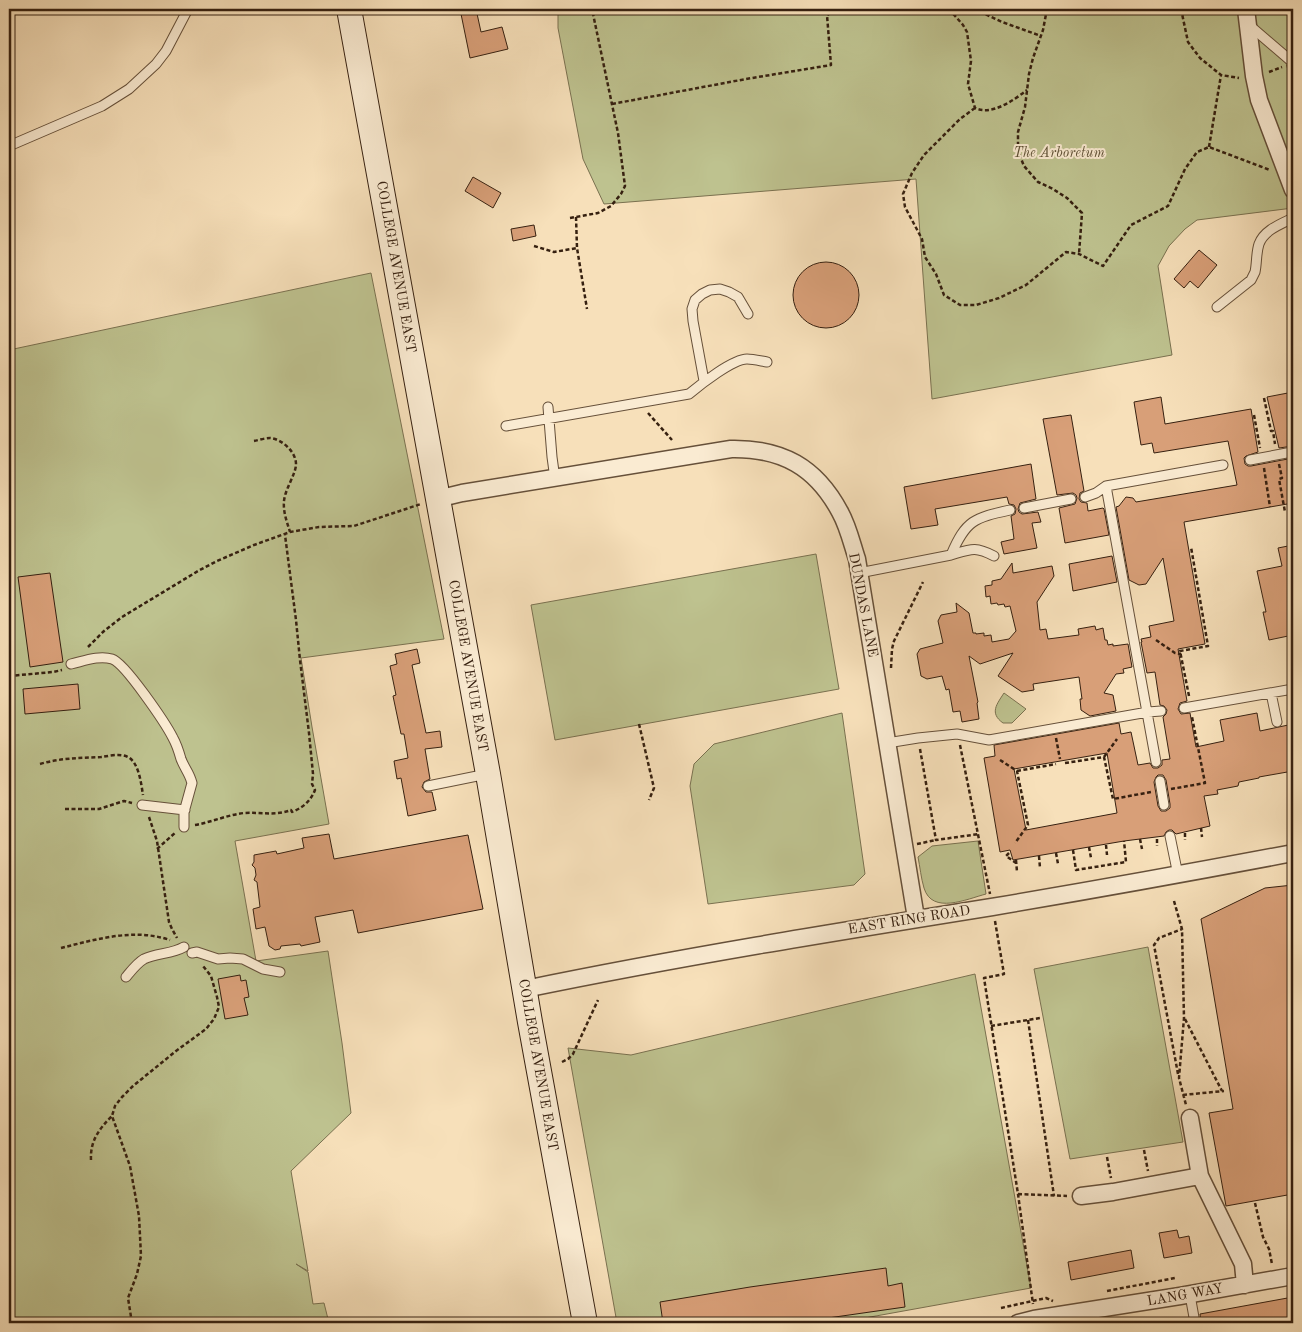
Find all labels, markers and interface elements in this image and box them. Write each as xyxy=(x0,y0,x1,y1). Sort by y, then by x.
park label: The Arboretum xyxy=(1013,146,1105,160)
street label: COLLEGE AVENUE EAST xyxy=(374,180,418,354)
street label: DUNDAS LANE xyxy=(846,552,880,658)
street label: COLLEGE AVENUE EAST xyxy=(446,579,490,753)
street label: EAST RING ROAD xyxy=(847,903,971,937)
street label: COLLEGE AVENUE EAST xyxy=(516,978,560,1152)
street label: LANG WAY xyxy=(1146,1281,1224,1309)

